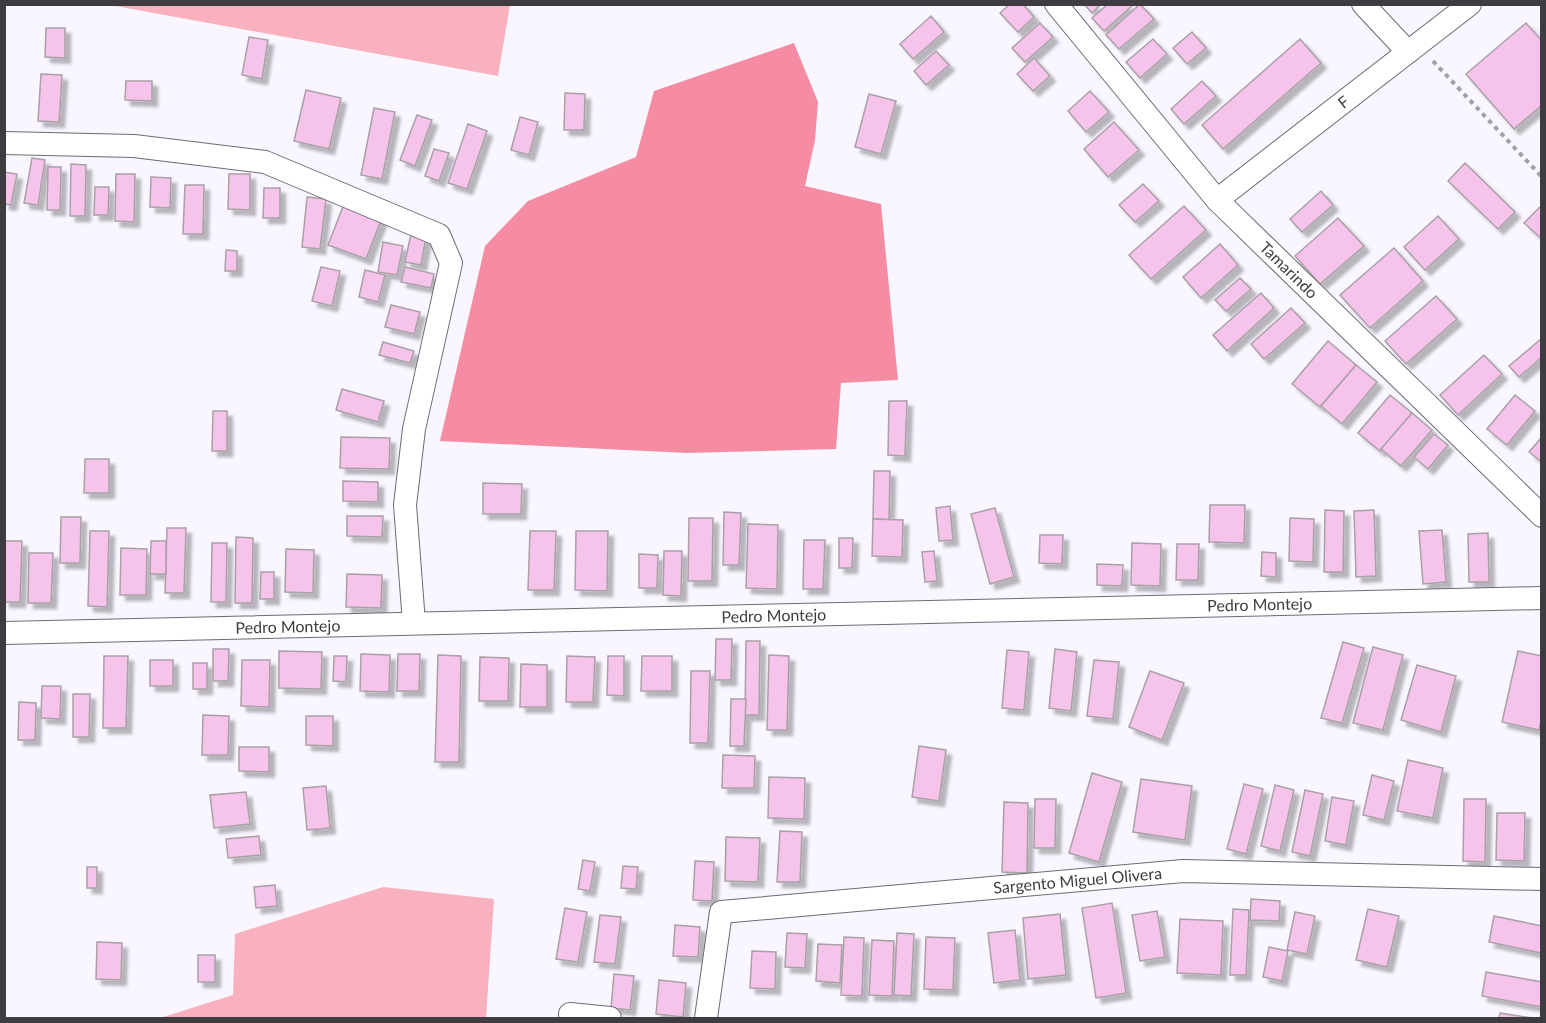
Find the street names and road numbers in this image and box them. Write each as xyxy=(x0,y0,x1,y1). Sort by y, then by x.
street label: F xyxy=(1334,91,1353,112)
street label: Tamarindo xyxy=(1256,237,1322,302)
street label: Pedro Montejo xyxy=(1207,593,1312,615)
street label: Pedro Montejo xyxy=(721,604,826,626)
street label: Pedro Montejo xyxy=(235,615,341,637)
street label: Sargento Miguel Olivera xyxy=(992,863,1163,897)

